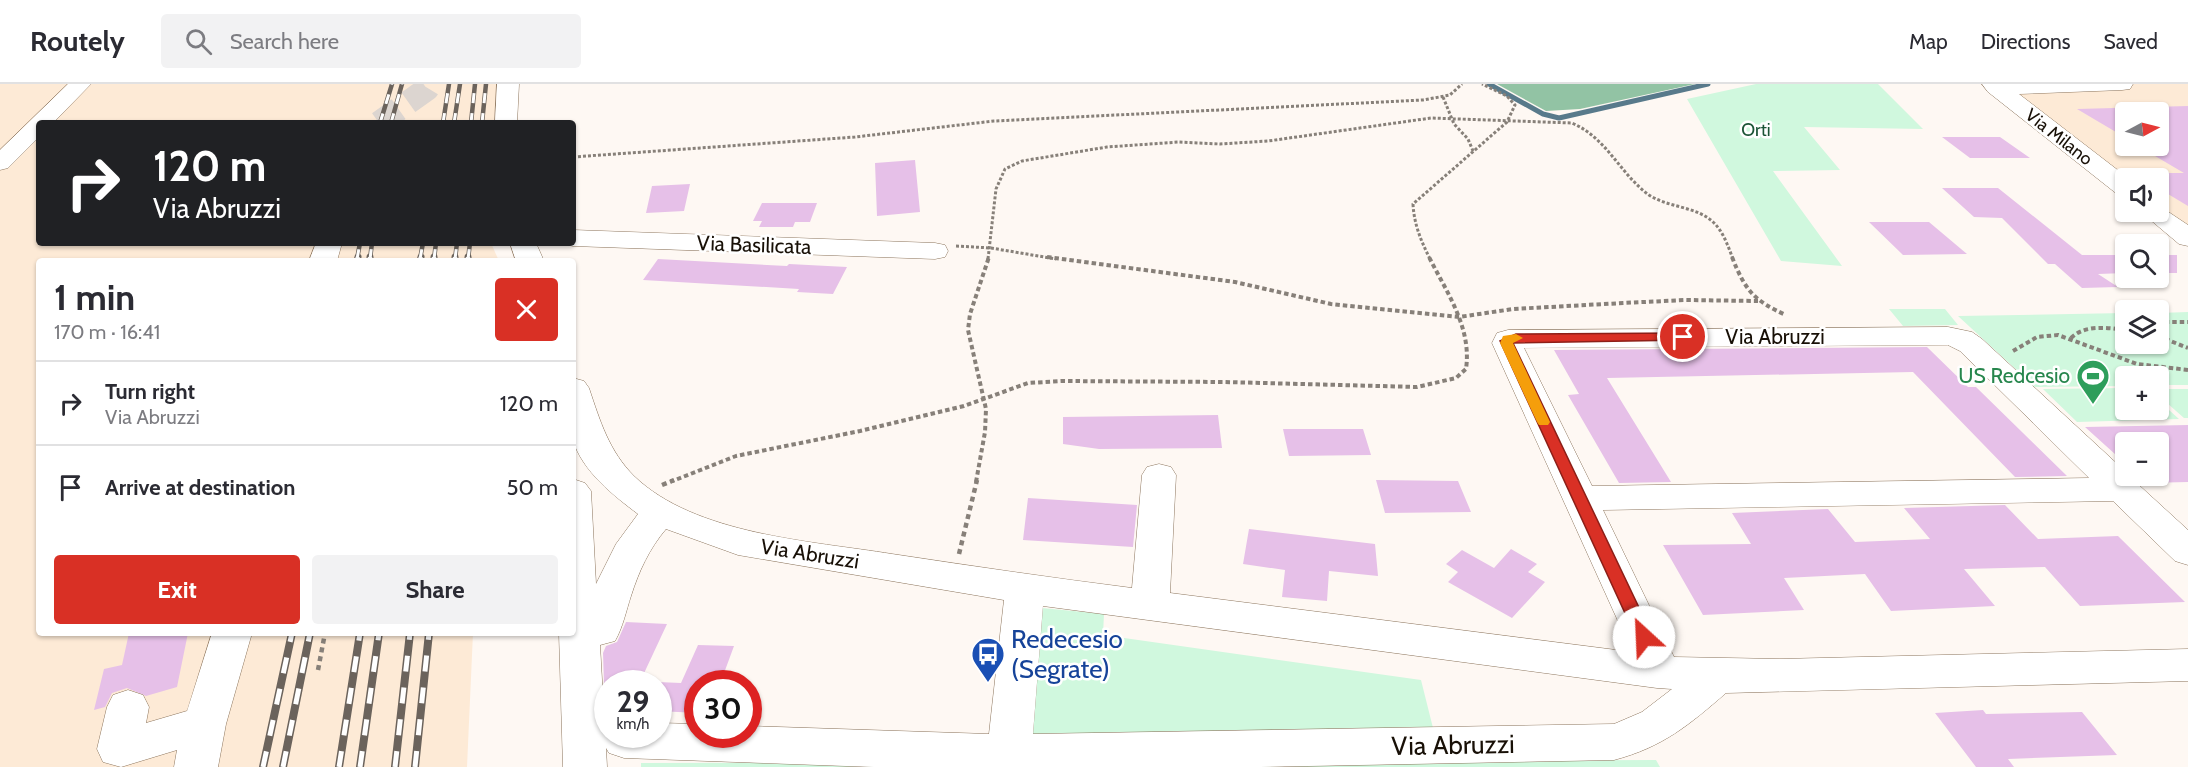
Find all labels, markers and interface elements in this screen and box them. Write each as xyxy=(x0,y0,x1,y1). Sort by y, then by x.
search box xyxy=(161,14,581,68)
text: Routely xyxy=(30,24,125,58)
icon: search xyxy=(182,25,215,58)
text: Search here xyxy=(230,28,339,55)
text: Map xyxy=(1909,29,1948,54)
text: Directions xyxy=(1981,29,2070,54)
text: Saved xyxy=(2103,29,2158,54)
north arrow xyxy=(2115,102,2169,156)
map controls xyxy=(2115,102,2169,486)
street label: Via Milano xyxy=(2021,104,2097,170)
park label: Orti xyxy=(1741,119,1771,141)
text: 120 m xyxy=(153,140,266,192)
icon: right xyxy=(54,144,132,222)
button: sound xyxy=(2115,168,2169,222)
text: Via Abruzzi xyxy=(153,192,281,225)
street label: Via Basilicata xyxy=(696,230,812,259)
button: search xyxy=(2115,234,2169,288)
text: 1 min xyxy=(54,275,135,319)
button: close xyxy=(495,278,558,341)
button: layers xyxy=(2115,300,2169,354)
pin xyxy=(1657,311,1708,362)
text: 170 m · 16:41 xyxy=(54,320,160,344)
icon: arrive xyxy=(1666,320,1699,353)
street label: Via Abruzzi xyxy=(1725,324,1825,349)
sports icon: US Redcesio xyxy=(2075,358,2111,405)
place label: US Redcesio xyxy=(1958,363,2070,388)
button: + xyxy=(2115,366,2169,420)
text: Turn right xyxy=(105,378,195,405)
icon: right xyxy=(54,387,87,420)
text: 120 m xyxy=(500,390,558,417)
text: Via Abruzzi xyxy=(105,405,200,429)
button: − xyxy=(2115,432,2169,486)
icon: arrive xyxy=(54,471,87,504)
text: Arrive at destination xyxy=(105,474,295,501)
text: 50 m xyxy=(506,474,558,501)
street label: Via Abruzzi xyxy=(759,533,861,574)
button: Exit xyxy=(54,555,300,624)
button: Share xyxy=(312,555,558,624)
position arrow xyxy=(1612,605,1676,669)
place label: Redecesio (Segrate) xyxy=(1011,623,1123,685)
bus stop icon: Redecesio (Segrate) xyxy=(970,636,1006,683)
speed limit sign: 30 xyxy=(684,670,762,748)
text: 29 xyxy=(617,683,649,720)
text: km/h xyxy=(617,715,649,733)
street label: Via Abruzzi xyxy=(1391,728,1515,762)

